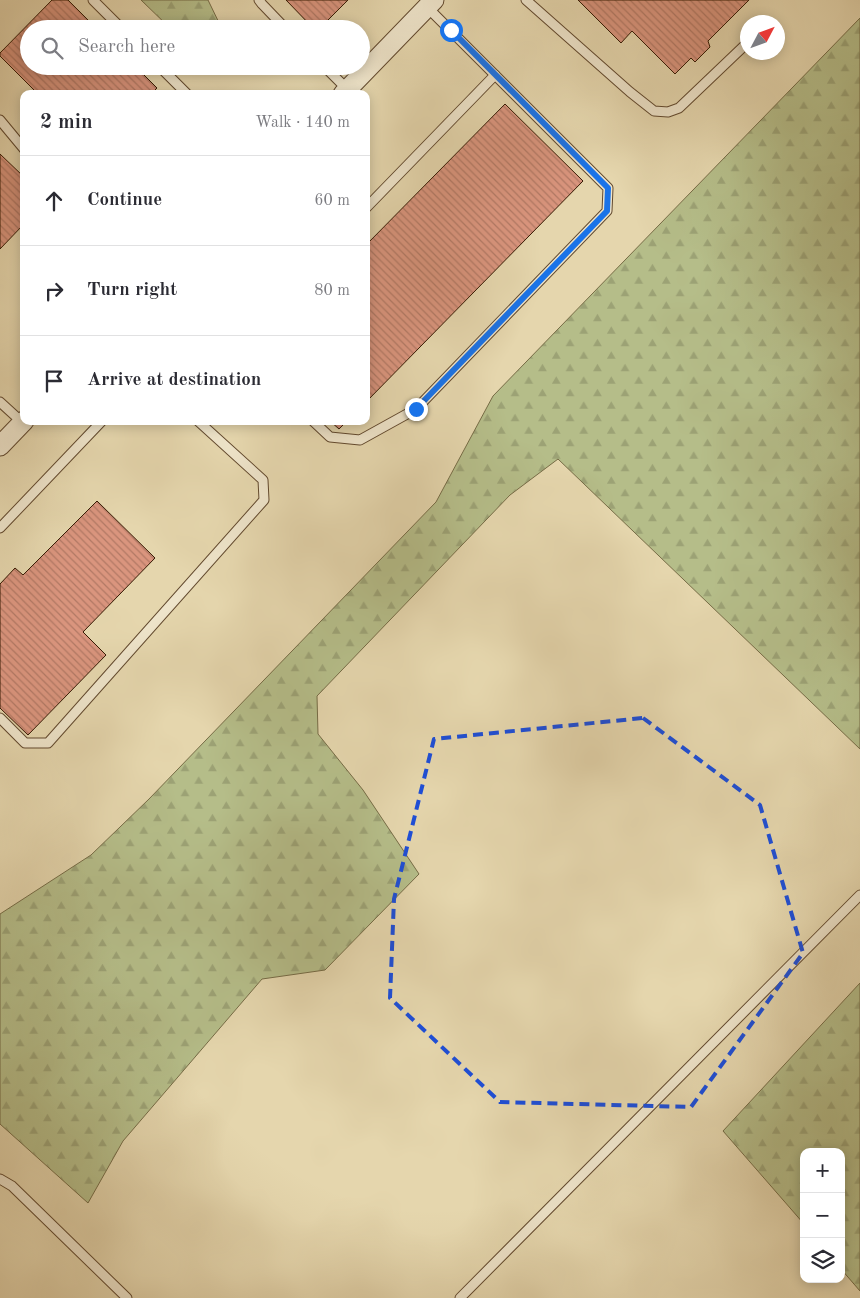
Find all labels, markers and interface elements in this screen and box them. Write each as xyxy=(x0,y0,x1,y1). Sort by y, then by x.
north arrow xyxy=(740,15,785,60)
route start xyxy=(440,19,463,42)
search box xyxy=(20,20,370,75)
icon: search xyxy=(38,34,66,62)
text: Search here xyxy=(78,38,175,57)
text: 2 min xyxy=(40,112,93,133)
text: Walk · 140 m xyxy=(255,115,350,131)
icon: ahead xyxy=(40,187,68,215)
text: Continue xyxy=(87,191,162,210)
text: 60 m xyxy=(314,193,350,209)
icon: right xyxy=(40,277,68,305)
text: Turn right xyxy=(87,281,177,300)
text: 80 m xyxy=(314,283,350,299)
icon: arrive xyxy=(40,367,68,395)
text: Arrive at destination xyxy=(87,371,261,390)
route end xyxy=(405,398,428,421)
map controls xyxy=(800,1148,845,1283)
button: + xyxy=(800,1148,845,1193)
button: − xyxy=(800,1193,845,1238)
button: layers xyxy=(800,1238,845,1283)

